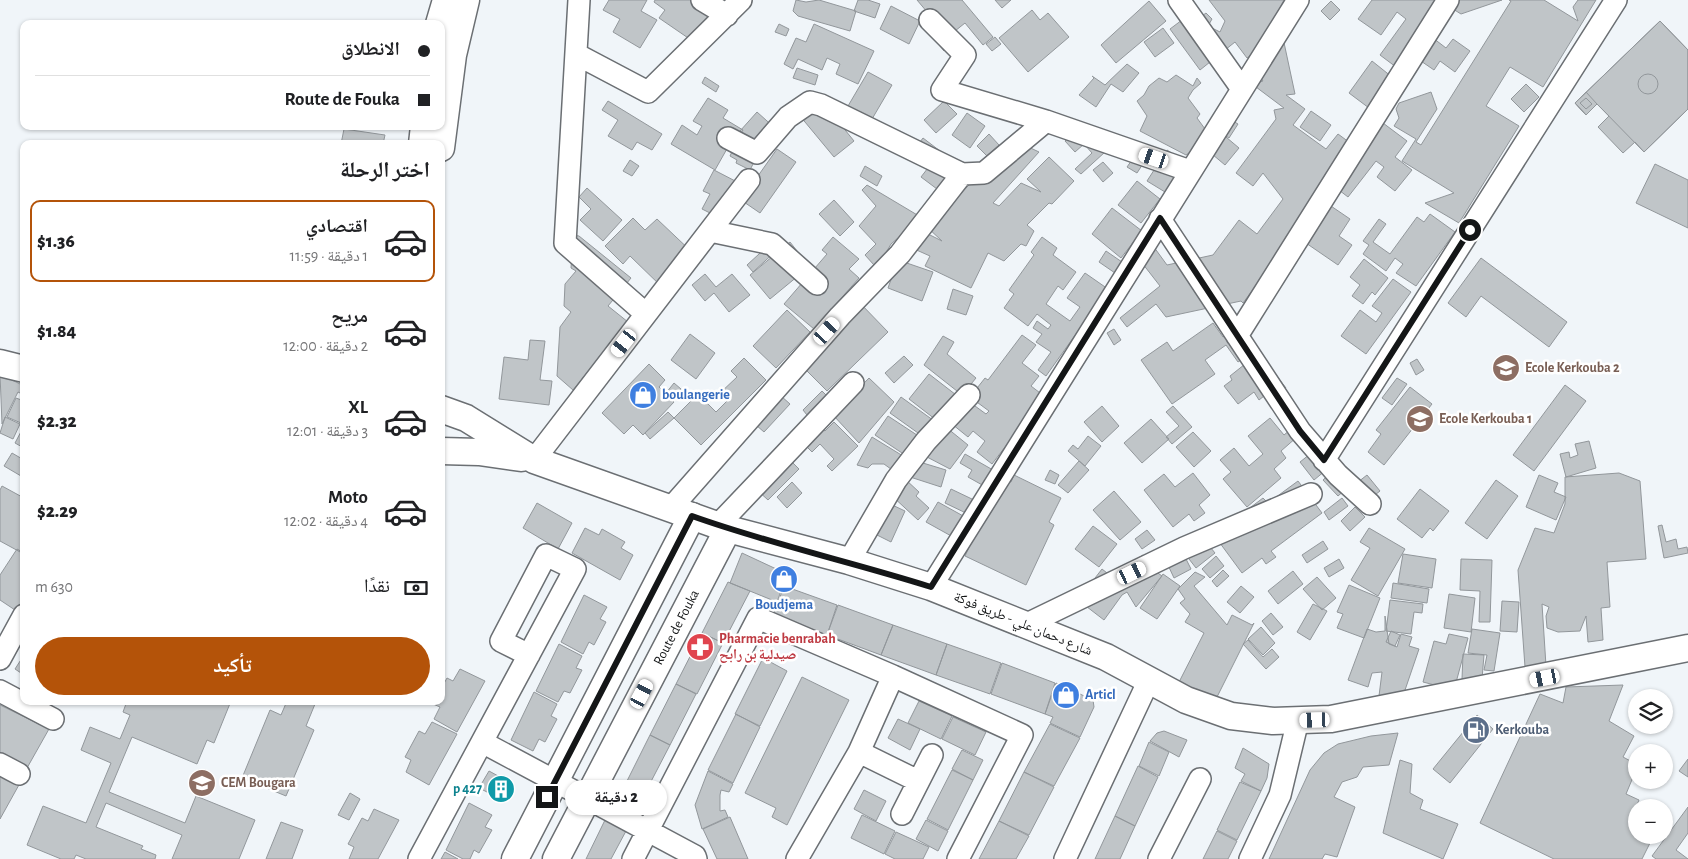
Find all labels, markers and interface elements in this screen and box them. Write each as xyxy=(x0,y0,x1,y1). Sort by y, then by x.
text: الانطلاق xyxy=(341,40,400,59)
text: Route de Fouka xyxy=(284,90,400,109)
car xyxy=(1137,146,1170,170)
text: اختر الرحلة xyxy=(340,159,430,181)
text: اقتصادي xyxy=(306,217,368,236)
icon: car xyxy=(383,219,428,264)
route start xyxy=(1459,219,1481,241)
text: $1.36 xyxy=(37,232,75,251)
text: 1 دقيقة · 11:59 xyxy=(289,248,368,264)
text: مريح xyxy=(331,307,368,326)
icon: car xyxy=(383,309,428,354)
car xyxy=(811,315,842,347)
text: $1.84 xyxy=(37,322,76,341)
car xyxy=(608,327,639,359)
text: 2 دقيقة · 12:00 xyxy=(283,338,368,354)
school or university icon: Ecole Kerkouba 2 xyxy=(1491,353,1521,383)
place label: Ecole Kerkouba 2 xyxy=(1525,361,1620,375)
shop icon: boulangerie xyxy=(628,380,658,410)
place label: boulangerie xyxy=(662,388,730,402)
text: XL xyxy=(348,398,368,417)
icon: car xyxy=(383,399,428,444)
school or university icon: Ecole Kerkouba 1 xyxy=(1405,404,1435,434)
text: $2.32 xyxy=(37,412,77,431)
place label: Ecole Kerkouba 1 xyxy=(1439,412,1532,426)
text: 3 دقيقة · 12:01 xyxy=(287,423,368,439)
text: Moto xyxy=(328,488,368,507)
icon: car xyxy=(383,489,428,534)
text: $2.29 xyxy=(37,502,78,521)
text: 4 دقيقة · 12:02 xyxy=(284,513,368,529)
car xyxy=(1115,560,1148,586)
shop icon: Boudjema xyxy=(769,564,799,594)
icon: cash xyxy=(402,574,430,602)
text: نقدًا xyxy=(364,577,390,596)
text: 630 m xyxy=(35,579,73,595)
street label: Route de Fouka xyxy=(651,587,702,667)
street label: شارع دحمان علي - طريق فوكة xyxy=(950,590,1094,662)
place label: Boudjema xyxy=(755,598,813,612)
pharmacy icon: Pharmacie benrabah صيدلية بن رابح xyxy=(685,632,715,662)
place label: Pharmacie benrabah صيدلية بن رابح xyxy=(719,632,836,663)
button: تأكيد xyxy=(35,637,430,695)
car xyxy=(1528,668,1561,688)
car xyxy=(628,677,655,711)
shop icon: Articl xyxy=(1051,680,1081,710)
place label: Articl xyxy=(1085,688,1116,702)
map controls xyxy=(1628,689,1673,844)
button: layers xyxy=(1628,689,1673,734)
car xyxy=(1299,712,1330,728)
fuel station icon: Kerkouba xyxy=(1461,715,1491,745)
place label: Kerkouba xyxy=(1495,723,1549,737)
button: + xyxy=(1628,744,1673,789)
school or university icon: CEM Bougara xyxy=(187,768,217,798)
building icon: p 427 xyxy=(486,774,516,804)
place label: CEM Bougara xyxy=(221,776,296,790)
callout: 2 دقيقة xyxy=(564,780,667,814)
place label: p 427 xyxy=(453,782,482,796)
route end xyxy=(536,786,558,808)
text: 2 دقيقة xyxy=(594,789,638,805)
button: − xyxy=(1628,799,1673,844)

